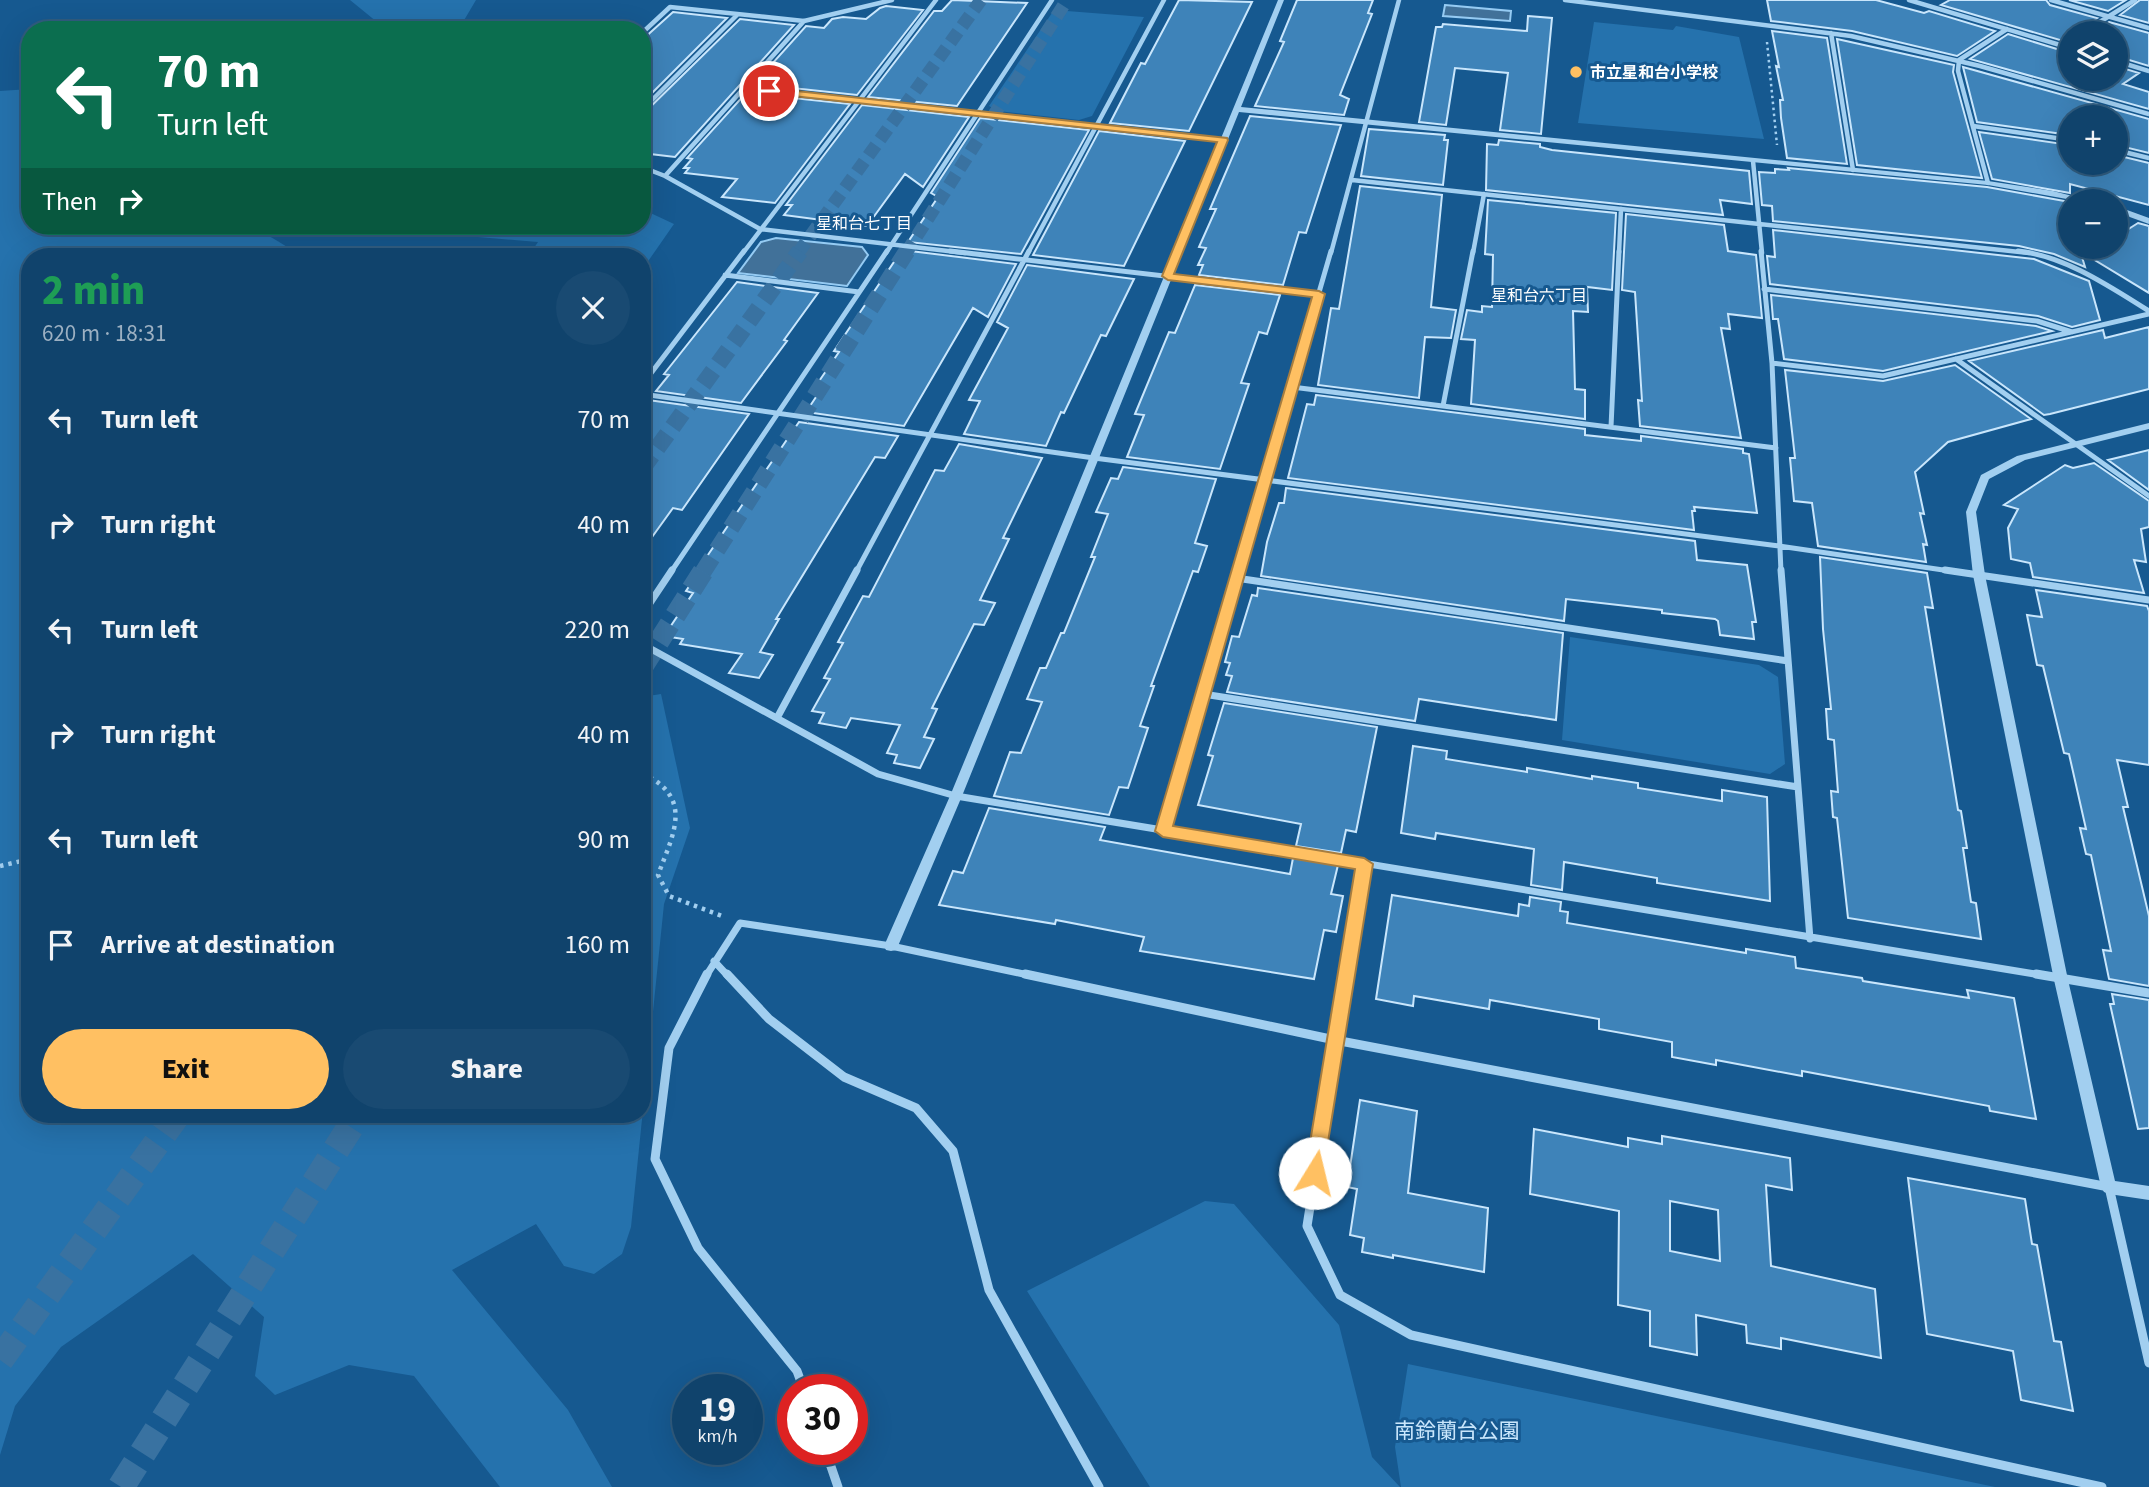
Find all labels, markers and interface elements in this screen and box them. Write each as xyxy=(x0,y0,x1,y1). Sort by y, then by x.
map controls xyxy=(2058,21,2128,259)
button: layers xyxy=(2058,21,2128,91)
text: 70 m xyxy=(157,37,261,107)
icon: left xyxy=(42,49,133,140)
pin xyxy=(739,61,799,121)
place label: 市立星和台小学校 xyxy=(1590,62,1718,84)
marker: 市立星和台小学校 xyxy=(1568,64,1584,80)
icon: arrive xyxy=(750,72,788,110)
text: Turn left xyxy=(157,102,268,148)
button: + xyxy=(2058,105,2128,175)
icon: right xyxy=(111,182,149,220)
text: Then xyxy=(42,183,97,220)
button: − xyxy=(2058,189,2128,259)
district label: 星和台七丁目 xyxy=(816,213,912,235)
text: 2 min xyxy=(42,261,145,321)
button: close xyxy=(556,271,630,345)
district label: 星和台六丁目 xyxy=(1491,285,1587,307)
text: 620 m · 18:31 xyxy=(42,317,166,350)
icon: left xyxy=(42,401,80,439)
text: Turn left xyxy=(101,401,198,438)
text: 70 m xyxy=(577,401,630,438)
icon: right xyxy=(42,506,80,544)
text: Turn right xyxy=(101,506,216,543)
text: 40 m xyxy=(577,506,630,543)
icon: left xyxy=(42,611,80,649)
text: Turn left xyxy=(101,611,198,648)
text: 220 m xyxy=(564,611,630,648)
icon: right xyxy=(42,716,80,754)
text: Turn right xyxy=(101,716,216,753)
text: 40 m xyxy=(577,716,630,753)
icon: left xyxy=(42,821,80,859)
text: Turn left xyxy=(101,821,198,858)
text: 90 m xyxy=(577,821,630,858)
icon: arrive xyxy=(42,926,80,964)
text: Arrive at destination xyxy=(101,926,335,963)
text: 160 m xyxy=(564,926,630,963)
button: Exit xyxy=(42,1029,329,1109)
button: Share xyxy=(343,1029,630,1109)
position arrow xyxy=(1278,1136,1352,1210)
speed limit sign: 30 xyxy=(777,1374,868,1465)
text: 19 xyxy=(699,1385,736,1435)
park label: 南鈴蘭台公園 xyxy=(1394,1416,1520,1446)
text: km/h xyxy=(698,1424,737,1449)

